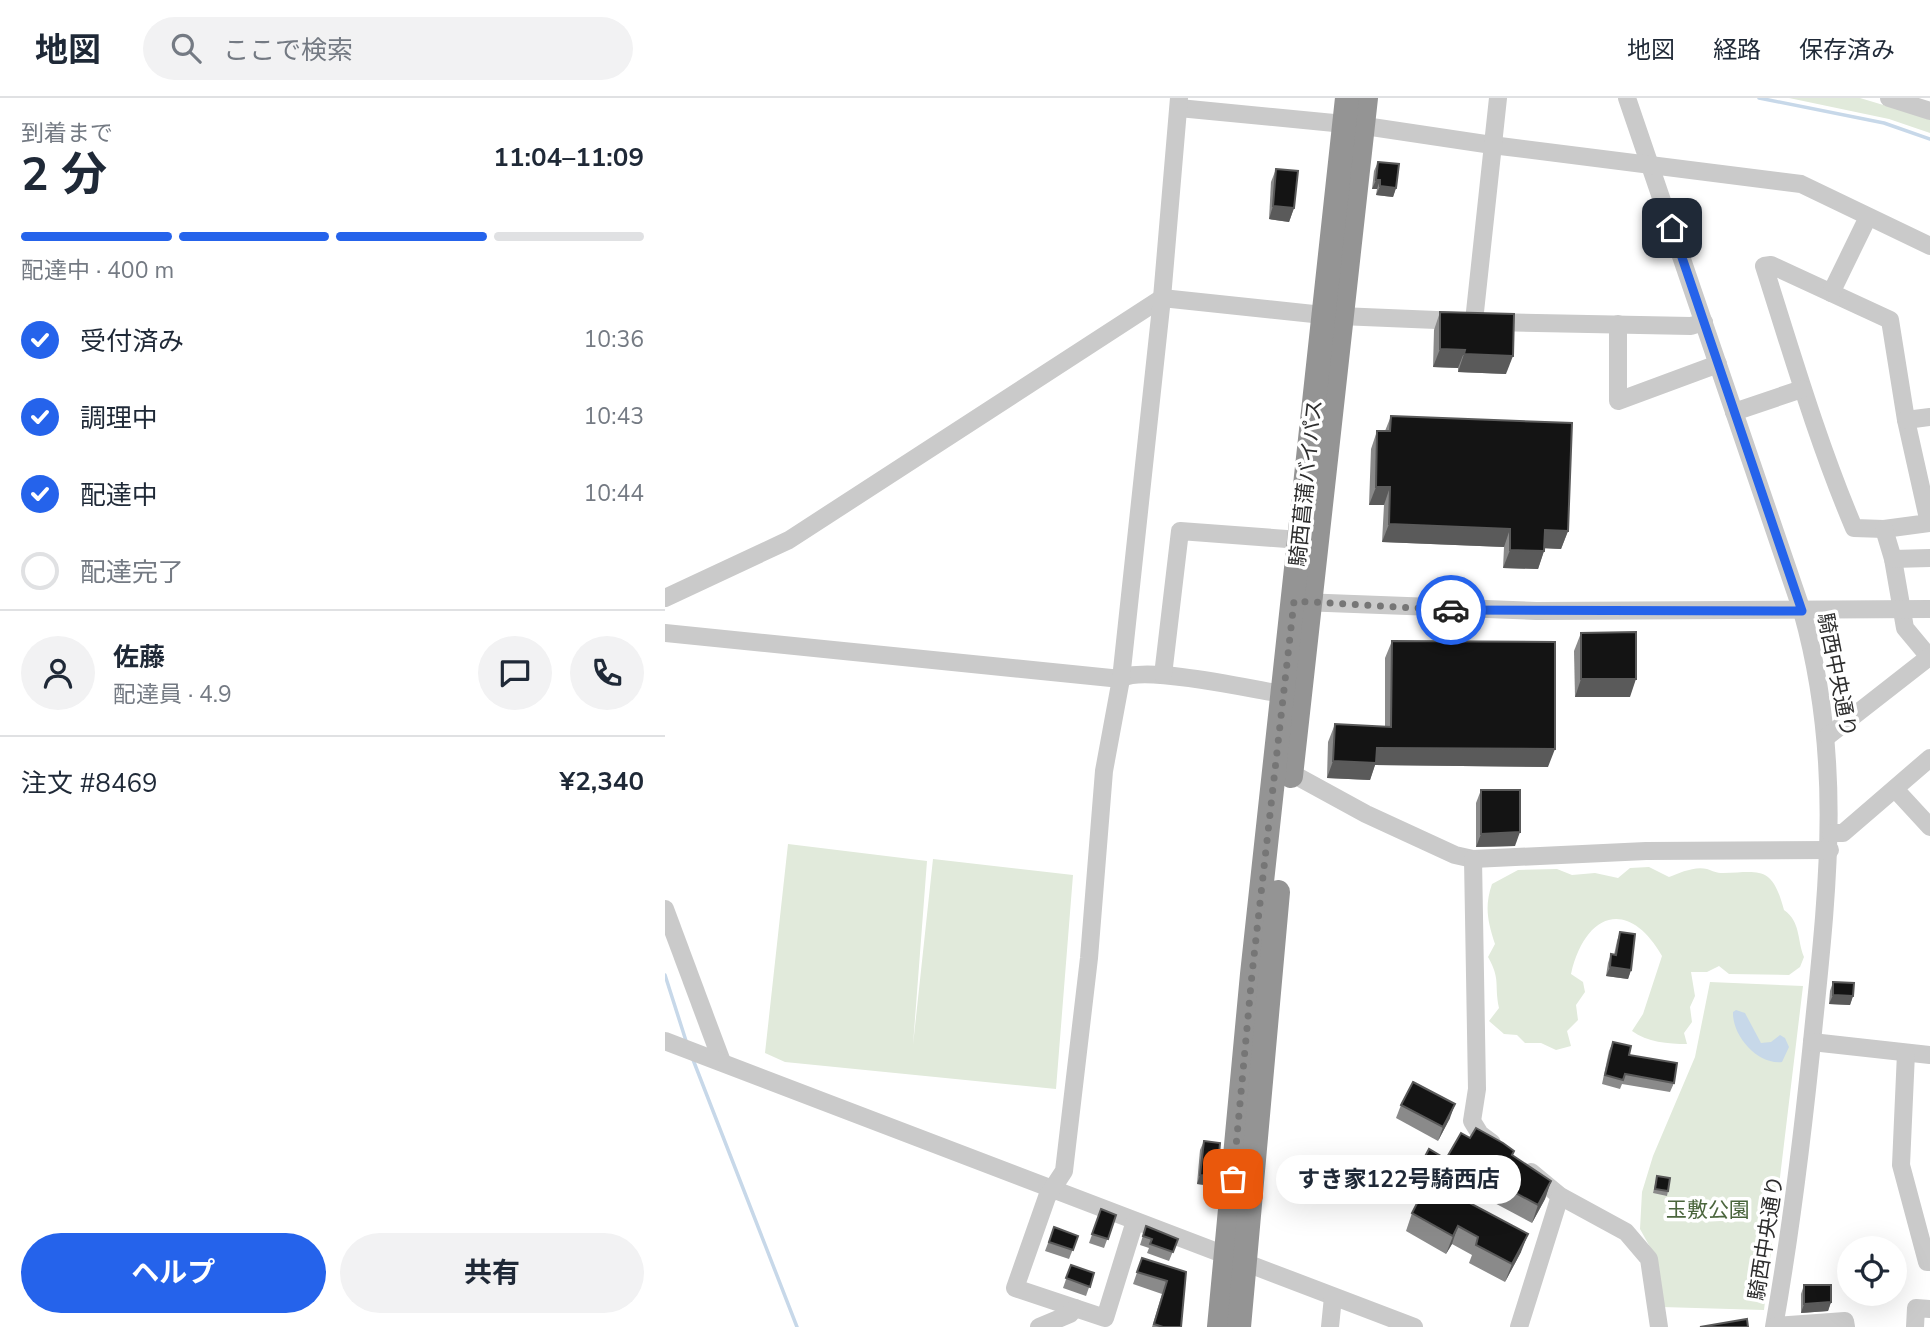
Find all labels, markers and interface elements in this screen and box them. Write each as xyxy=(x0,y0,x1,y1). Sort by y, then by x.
search box xyxy=(143,17,633,80)
text: 地図 xyxy=(35,28,101,73)
icon: search xyxy=(167,29,205,67)
text: ここで検索 xyxy=(223,33,353,68)
text: 地図 xyxy=(1627,34,1675,66)
text: 経路 xyxy=(1713,34,1761,66)
text: 保存済み xyxy=(1799,34,1895,66)
text: 到着まで xyxy=(21,118,113,149)
text: 11:04–11:09 xyxy=(493,140,644,175)
text: 2 分 xyxy=(21,143,107,206)
pin xyxy=(1642,198,1702,258)
icon: home xyxy=(1653,209,1691,247)
text: 配達中 · 400 m xyxy=(21,255,174,286)
icon: check xyxy=(21,321,59,359)
text: 受付済み xyxy=(80,324,184,359)
text: 10:36 xyxy=(584,324,644,355)
icon: check xyxy=(21,398,59,436)
street label: 騎西菖蒲バイパス xyxy=(1283,398,1329,568)
text: 調理中 xyxy=(80,401,158,436)
text: 10:43 xyxy=(584,401,644,432)
icon: check xyxy=(21,475,59,513)
text: 配達中 xyxy=(80,478,158,513)
text: 10:44 xyxy=(584,478,644,509)
text: 配達完了 xyxy=(80,555,184,590)
courier xyxy=(1416,575,1486,645)
icon: car xyxy=(1432,591,1470,629)
street label: 騎西中央通り xyxy=(1811,610,1863,740)
button: person xyxy=(21,636,95,710)
button: chat xyxy=(478,636,552,710)
button: phone xyxy=(570,636,644,710)
text: 佐藤 xyxy=(113,640,165,675)
text: 配達員 · 4.9 xyxy=(113,679,232,710)
text: ¥2,340 xyxy=(560,764,644,799)
text: 注文 #8469 xyxy=(21,766,158,801)
pin xyxy=(1203,1149,1263,1209)
callout: すき家122号騎西店 xyxy=(1275,1154,1520,1204)
icon: bag xyxy=(1214,1160,1252,1198)
text: すき家122号騎西店 xyxy=(1297,1164,1500,1195)
street label: 騎西中央通り xyxy=(1742,1174,1790,1302)
park label: 玉敷公園 xyxy=(1666,1196,1750,1224)
button: ヘルプ xyxy=(21,1233,326,1313)
button: 共有 xyxy=(340,1233,644,1313)
map controls xyxy=(1837,1236,1907,1306)
button: locate xyxy=(1837,1236,1907,1306)

